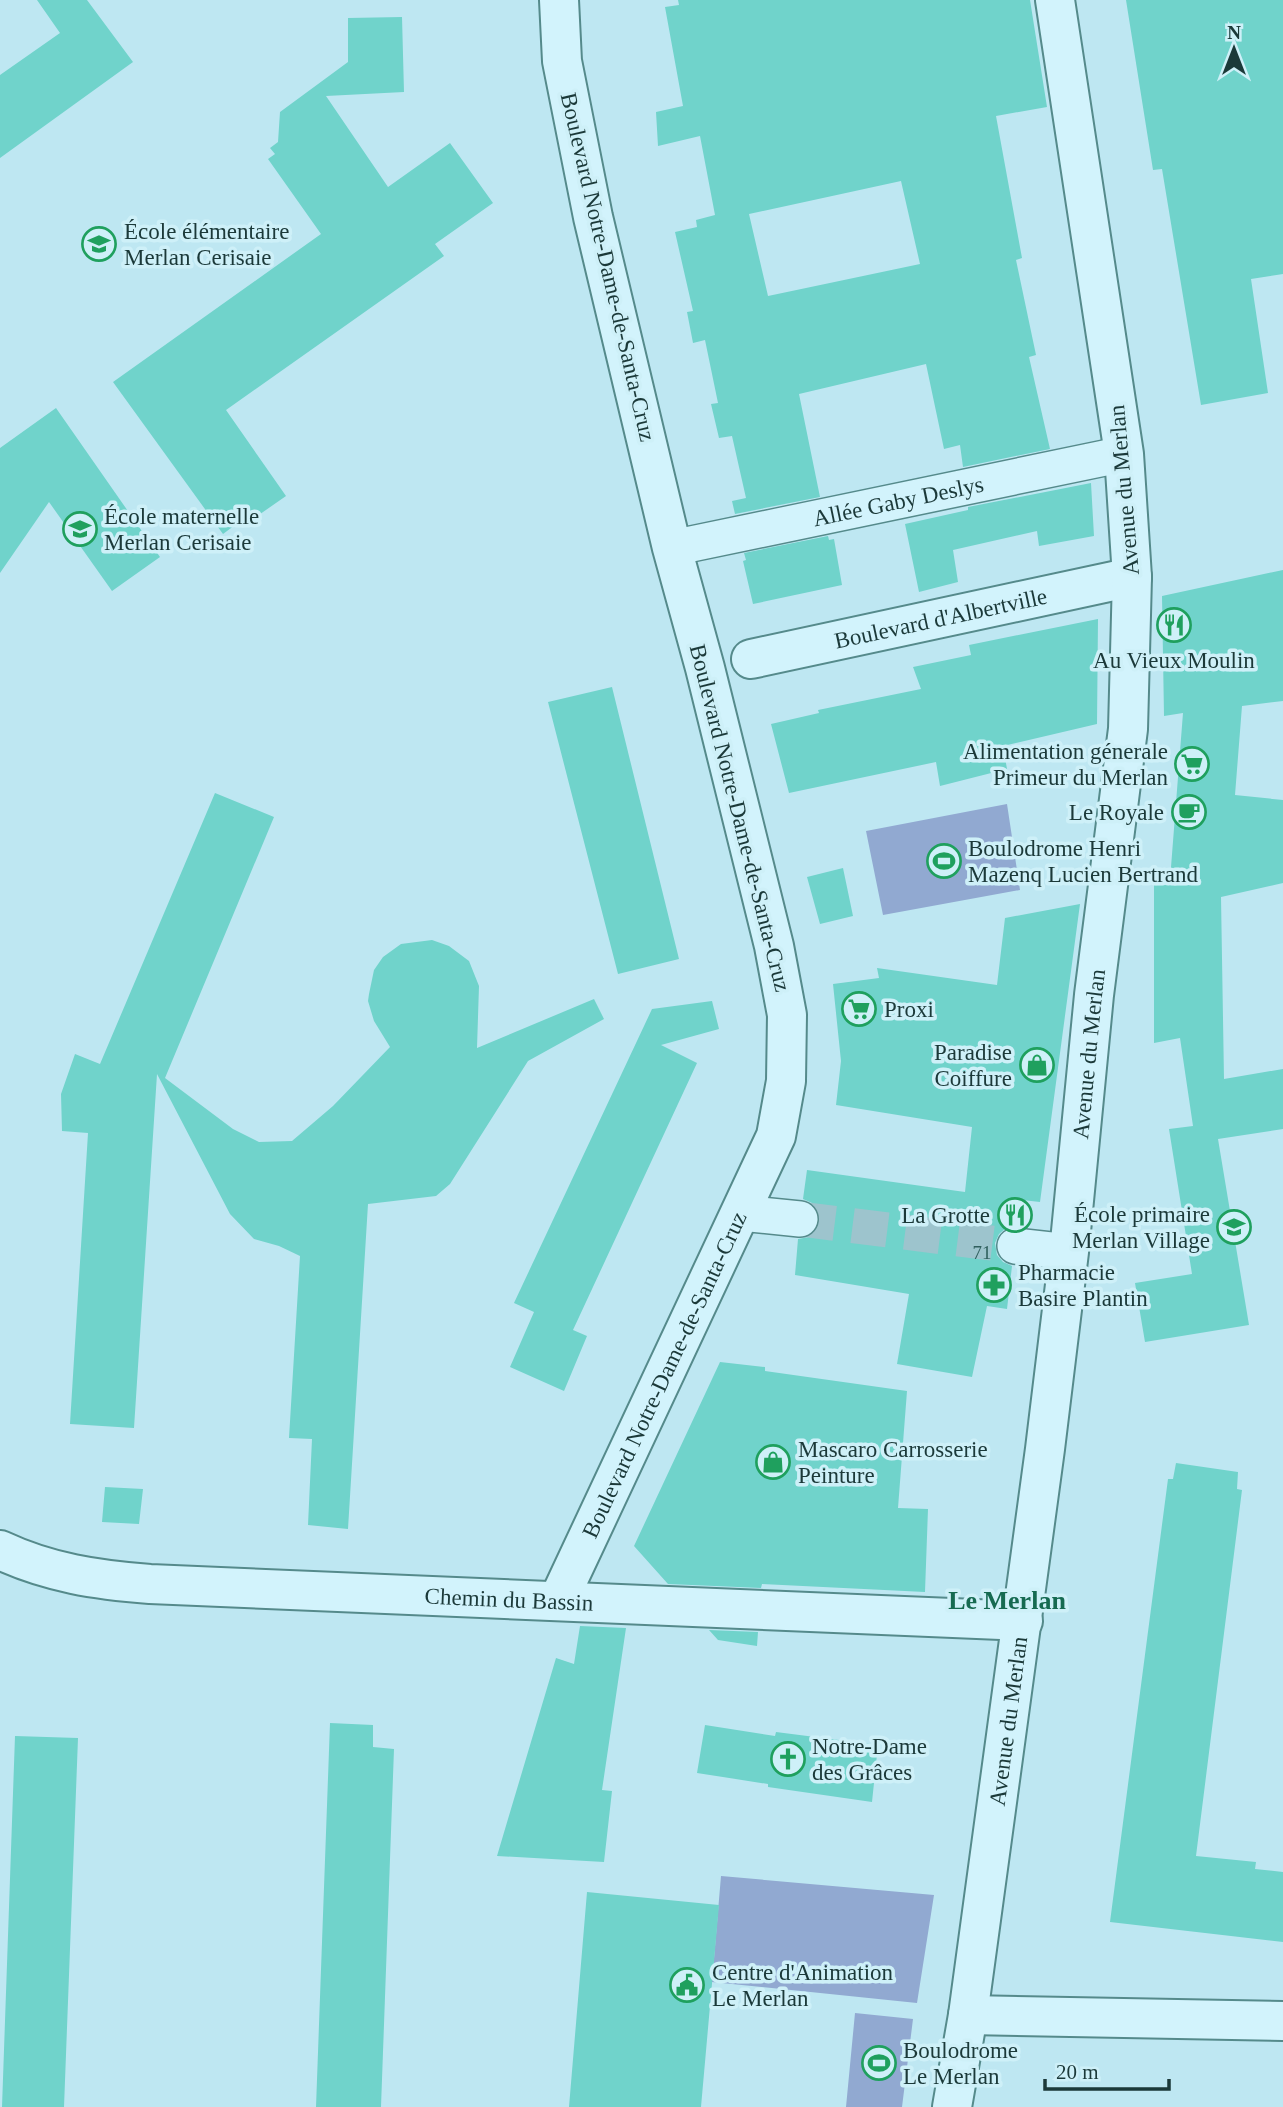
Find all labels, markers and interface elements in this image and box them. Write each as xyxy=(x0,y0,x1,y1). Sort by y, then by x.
north arrow xyxy=(1199,14,1269,84)
text: N xyxy=(1227,22,1241,43)
street label: Boulevard Notre-Dame-de-Santa-Cruz xyxy=(556,90,660,444)
place label: École élémentaire Merlan Cerisaie xyxy=(124,219,289,270)
school or university icon: École élémentaire Merlan Cerisaie xyxy=(80,225,118,263)
street label: Avenue du Merlan xyxy=(1104,403,1144,576)
street label: Allée Gaby Deslys xyxy=(811,471,986,531)
place label: École maternelle Merlan Cerisaie xyxy=(104,504,259,555)
school or university icon: École maternelle Merlan Cerisaie xyxy=(61,510,99,548)
street label: Boulevard d'Albertville xyxy=(832,583,1049,653)
restaurant icon: Au Vieux Moulin xyxy=(1155,606,1193,644)
street label: Boulevard Notre-Dame-de-Santa-Cruz xyxy=(685,642,795,994)
place label: Au Vieux Moulin xyxy=(1093,648,1255,673)
place label: Alimentation génerale Primeur du Merlan xyxy=(963,739,1169,790)
supermarket icon: Alimentation génerale Primeur du Merlan xyxy=(1173,745,1211,783)
cafe icon: Le Royale xyxy=(1170,793,1208,831)
place label: Le Royale xyxy=(1069,800,1164,825)
place label: Boulodrome Henri Mazenq Lucien Bertrand xyxy=(968,836,1198,887)
sports icon: Boulodrome Henri Mazenq Lucien Bertrand xyxy=(925,842,963,880)
street label: Avenue du Merlan xyxy=(1068,967,1110,1140)
supermarket icon: Proxi xyxy=(840,990,878,1028)
place label: Proxi xyxy=(884,997,934,1022)
place label: Paradise Coiffure xyxy=(934,1040,1012,1091)
shop icon: Paradise Coiffure xyxy=(1018,1046,1056,1084)
restaurant icon: La Grotte xyxy=(996,1196,1034,1234)
place label: École primaire Merlan Village xyxy=(1072,1202,1210,1253)
place label: La Grotte xyxy=(901,1203,990,1228)
street label: Boulevard Notre-Dame-de-Santa-Cruz xyxy=(577,1208,751,1542)
school or university icon: École primaire Merlan Village xyxy=(1215,1208,1253,1246)
house number: 71 xyxy=(973,1242,992,1263)
place label: Pharmacie Basire Plantin xyxy=(1018,1260,1148,1311)
pharmacy icon: Pharmacie Basire Plantin xyxy=(975,1266,1013,1304)
place label: Mascaro Carrosserie Peinture xyxy=(798,1437,988,1488)
shop icon: Mascaro Carrosserie Peinture xyxy=(754,1443,792,1481)
street label: Chemin du Bassin xyxy=(424,1583,594,1615)
district label: Le Merlan xyxy=(948,1586,1066,1615)
street label: Avenue du Merlan xyxy=(984,1634,1032,1807)
place label: Notre-Dame des Grâces xyxy=(812,1734,927,1785)
church icon: Notre-Dame des Grâces xyxy=(769,1740,807,1778)
place label: Centre d'Animation Le Merlan xyxy=(712,1960,894,2011)
public building icon: Centre d'Animation Le Merlan xyxy=(668,1966,706,2004)
place label: Boulodrome Le Merlan xyxy=(903,2038,1018,2089)
sports icon: Boulodrome Le Merlan xyxy=(860,2044,898,2082)
scale bar xyxy=(1045,2048,1169,2092)
text: 20 m xyxy=(1056,2060,1099,2084)

